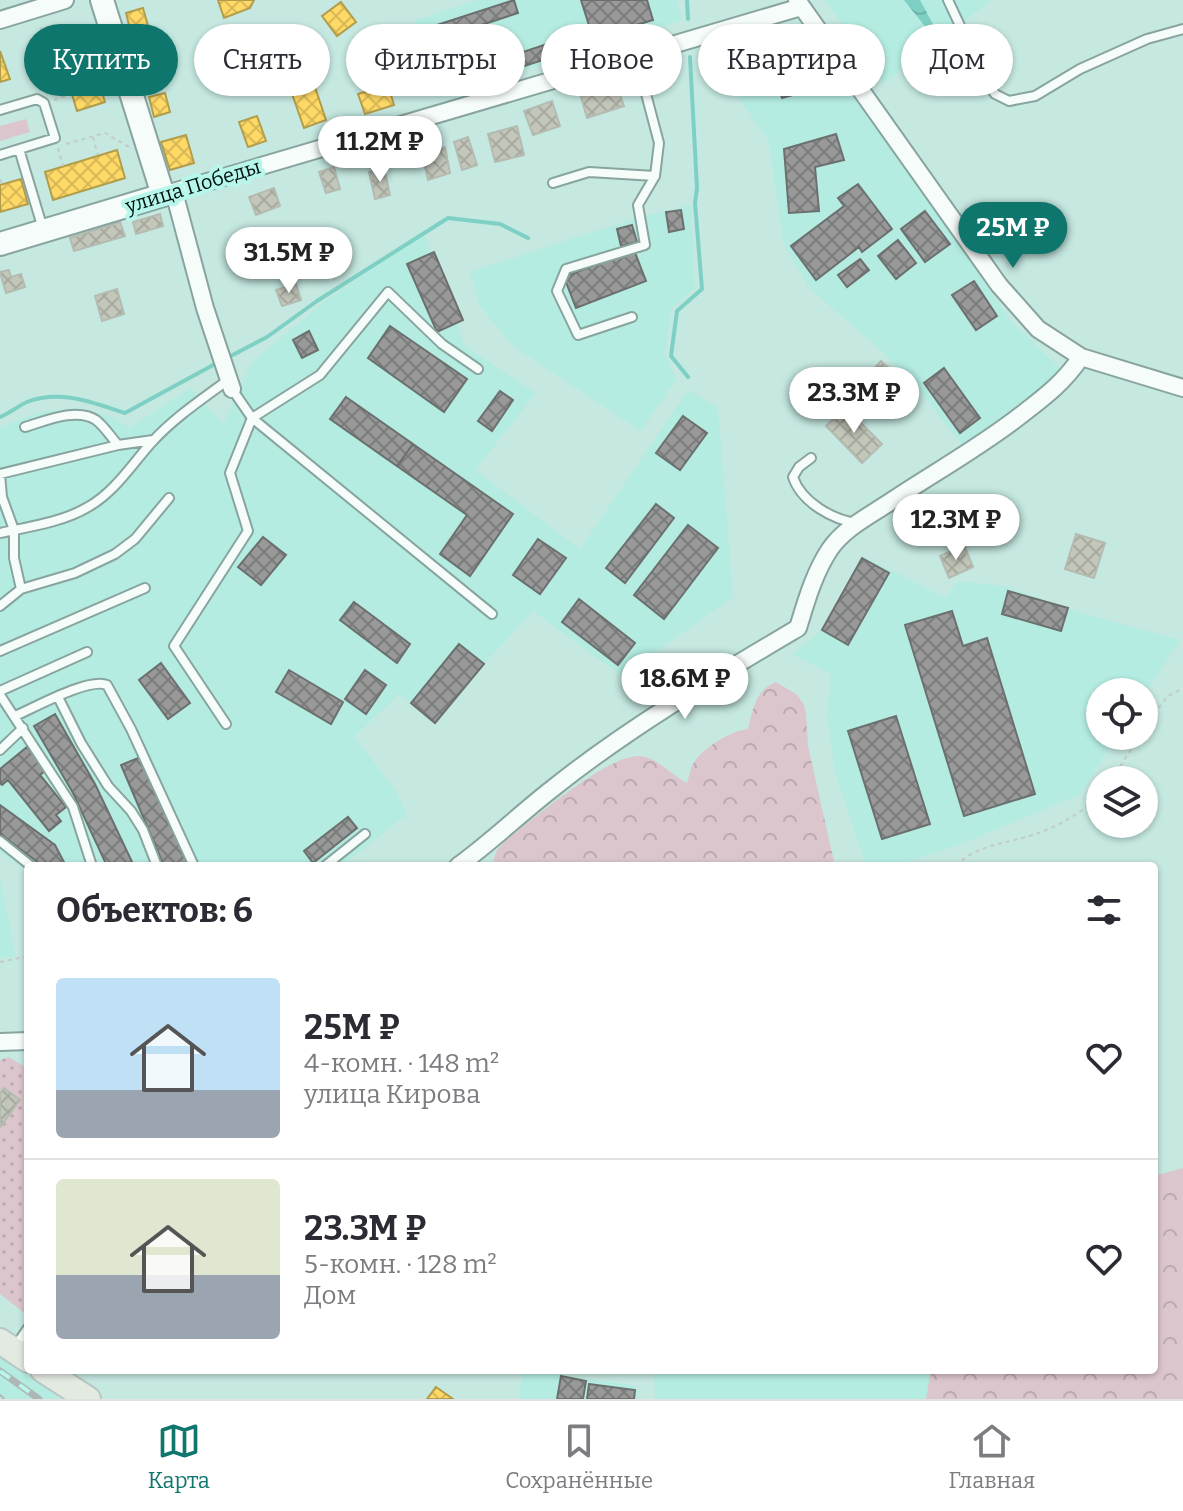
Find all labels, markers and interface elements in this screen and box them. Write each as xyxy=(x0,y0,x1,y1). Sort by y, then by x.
chip: Купить xyxy=(24,24,178,96)
chip: Снять xyxy=(194,24,330,96)
chip: Фильтры xyxy=(346,24,525,96)
chip: Новое xyxy=(541,24,682,96)
chip: Квартира xyxy=(698,24,885,96)
chip: Дом xyxy=(901,24,1013,96)
pin: 11.2M ₽ xyxy=(306,116,454,184)
text: 11.2M ₽ xyxy=(336,126,424,157)
street label: улица Победы xyxy=(122,154,264,218)
pin: 25M ₽ xyxy=(957,202,1069,270)
text: 25M ₽ xyxy=(976,212,1050,243)
pin: 31.5M ₽ xyxy=(215,227,363,295)
text: 31.5M ₽ xyxy=(243,237,335,268)
pin: 23.3M ₽ xyxy=(780,367,928,435)
text: 23.3M ₽ xyxy=(807,377,901,408)
pin: 12.3M ₽ xyxy=(882,494,1030,562)
text: 12.3M ₽ xyxy=(911,504,1001,535)
pin: 18.6M ₽ xyxy=(611,653,759,721)
text: 18.6M ₽ xyxy=(639,663,731,694)
map controls xyxy=(1086,678,1158,838)
button: locate xyxy=(1086,678,1158,750)
button: layers xyxy=(1086,766,1158,838)
icon: filters xyxy=(1082,888,1126,932)
text: Объектов: 6 xyxy=(56,890,253,931)
text: 25M ₽ xyxy=(304,1007,400,1048)
icon: home xyxy=(120,1010,216,1106)
icon: heart xyxy=(1082,1036,1126,1080)
text: 4-комн. · 148 m² xyxy=(304,1048,499,1079)
text: улица Кирова xyxy=(304,1079,480,1110)
text: 23.3M ₽ xyxy=(304,1208,426,1249)
icon: home xyxy=(120,1211,216,1307)
icon: heart xyxy=(1082,1237,1126,1281)
text: 5-комн. · 128 m² xyxy=(304,1249,497,1280)
text: Дом xyxy=(304,1280,356,1311)
tab: Карта xyxy=(148,1419,210,1494)
tab: Сохранённые xyxy=(505,1419,653,1494)
tab: Главная xyxy=(948,1419,1035,1494)

